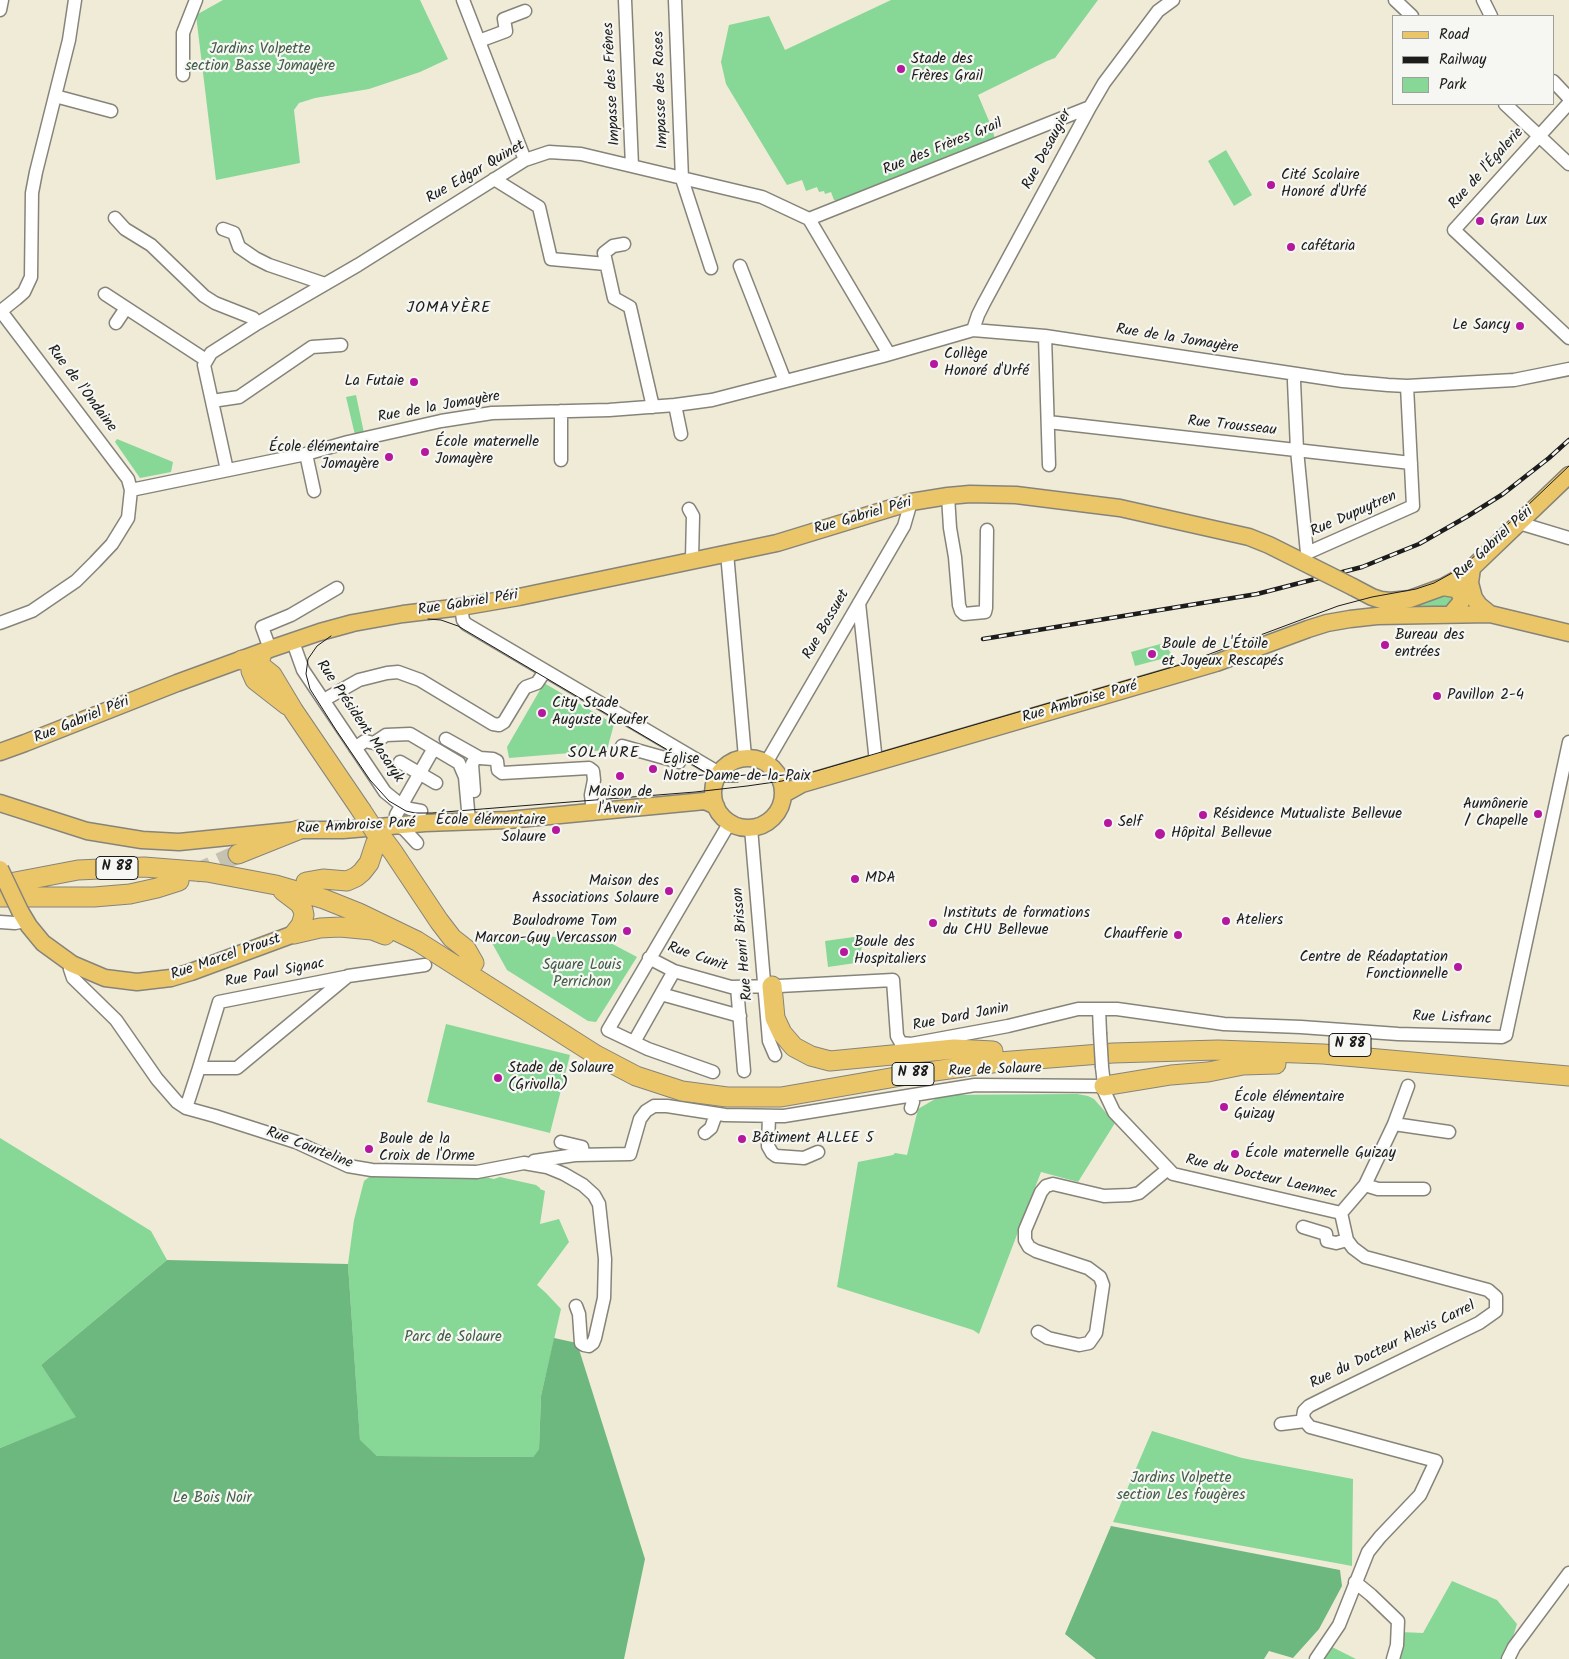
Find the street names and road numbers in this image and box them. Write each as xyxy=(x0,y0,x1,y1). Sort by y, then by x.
street label: Impasse des Frênes xyxy=(601,22,625,146)
street label: Impasse des Roses xyxy=(651,31,673,149)
street label: Rue Desaugier xyxy=(1019,107,1077,193)
street label: Rue des Frères Grail xyxy=(881,116,1005,180)
street label: Rue de l'Égalerie xyxy=(1446,125,1528,213)
street label: Rue Edgar Quinet xyxy=(423,137,529,209)
street label: Rue de la Jomayère xyxy=(1114,321,1240,359)
street label: Rue de l'Ondaine xyxy=(42,342,120,436)
street label: Rue de la Jomayère xyxy=(376,388,502,428)
street label: Rue Trousseau xyxy=(1187,413,1277,441)
street label: Rue Dupuytren xyxy=(1308,488,1400,542)
street label: Rue Gabriel Péri xyxy=(812,494,914,540)
street label: Rue Gabriel Péri xyxy=(1450,504,1538,584)
street label: Rue Gabriel Péri xyxy=(417,587,519,621)
street label: Rue Bossuet xyxy=(800,587,854,663)
street label: Rue Président Masaryk xyxy=(311,657,407,787)
street label: Rue Ambroise Paré xyxy=(1020,678,1140,728)
street label: Rue Gabriel Péri xyxy=(32,694,132,748)
street label: Rue Ambroise Paré xyxy=(296,815,416,839)
road number: N 88 xyxy=(96,856,138,880)
street label: Rue Henri Brisson xyxy=(730,887,758,1001)
street label: Rue Marcel Proust xyxy=(169,931,283,985)
street label: Rue Cunit xyxy=(665,939,729,977)
street label: Rue Paul Signac xyxy=(224,956,326,992)
street label: Rue Dard Janin xyxy=(911,1000,1011,1036)
street label: Rue Lisfranc xyxy=(1412,1009,1492,1029)
road number: N 88 xyxy=(1329,1034,1371,1056)
street label: Rue de Solaure xyxy=(948,1060,1042,1082)
road number: N 88 xyxy=(892,1062,934,1086)
street label: Rue Courteline xyxy=(263,1124,355,1174)
street label: Rue du Docteur Laennec xyxy=(1184,1152,1338,1204)
street label: Rue du Docteur Alexis Carrel xyxy=(1307,1298,1479,1394)

